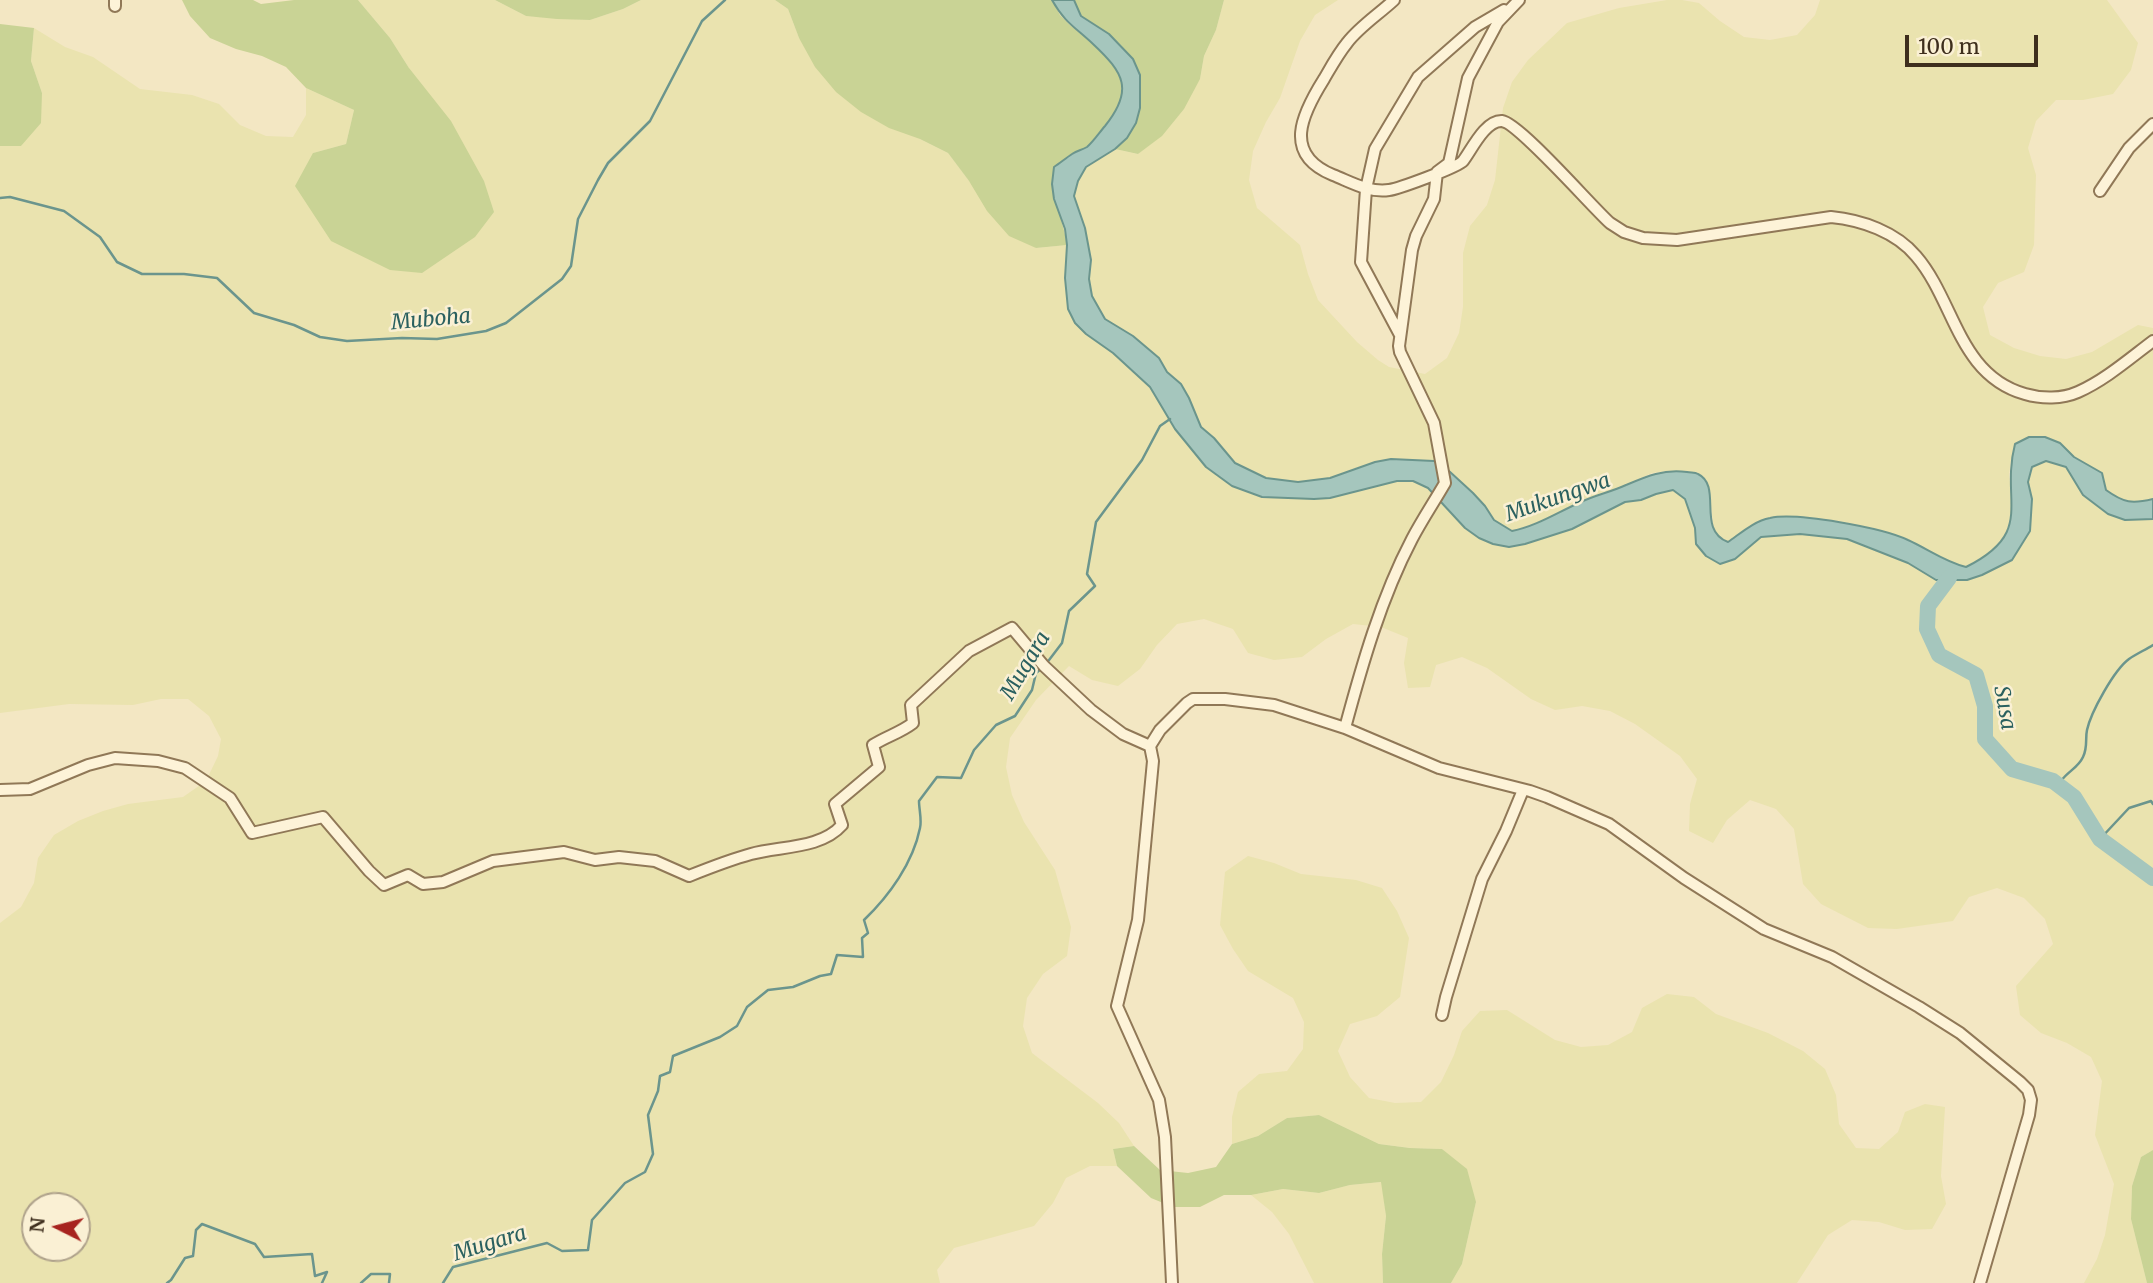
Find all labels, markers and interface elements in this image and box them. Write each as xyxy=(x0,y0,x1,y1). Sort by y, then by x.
scale bar xyxy=(1908,21,2041,65)
text: 100 m xyxy=(1918,33,1980,60)
water label: Muboha xyxy=(390,304,472,336)
water label: Mukungwa xyxy=(1502,468,1614,528)
water label: Mugara xyxy=(996,627,1056,705)
water label: Susa xyxy=(1988,684,2020,732)
north arrow xyxy=(21,1192,91,1262)
text: N xyxy=(24,1216,50,1234)
water label: Mugara xyxy=(450,1221,530,1267)

